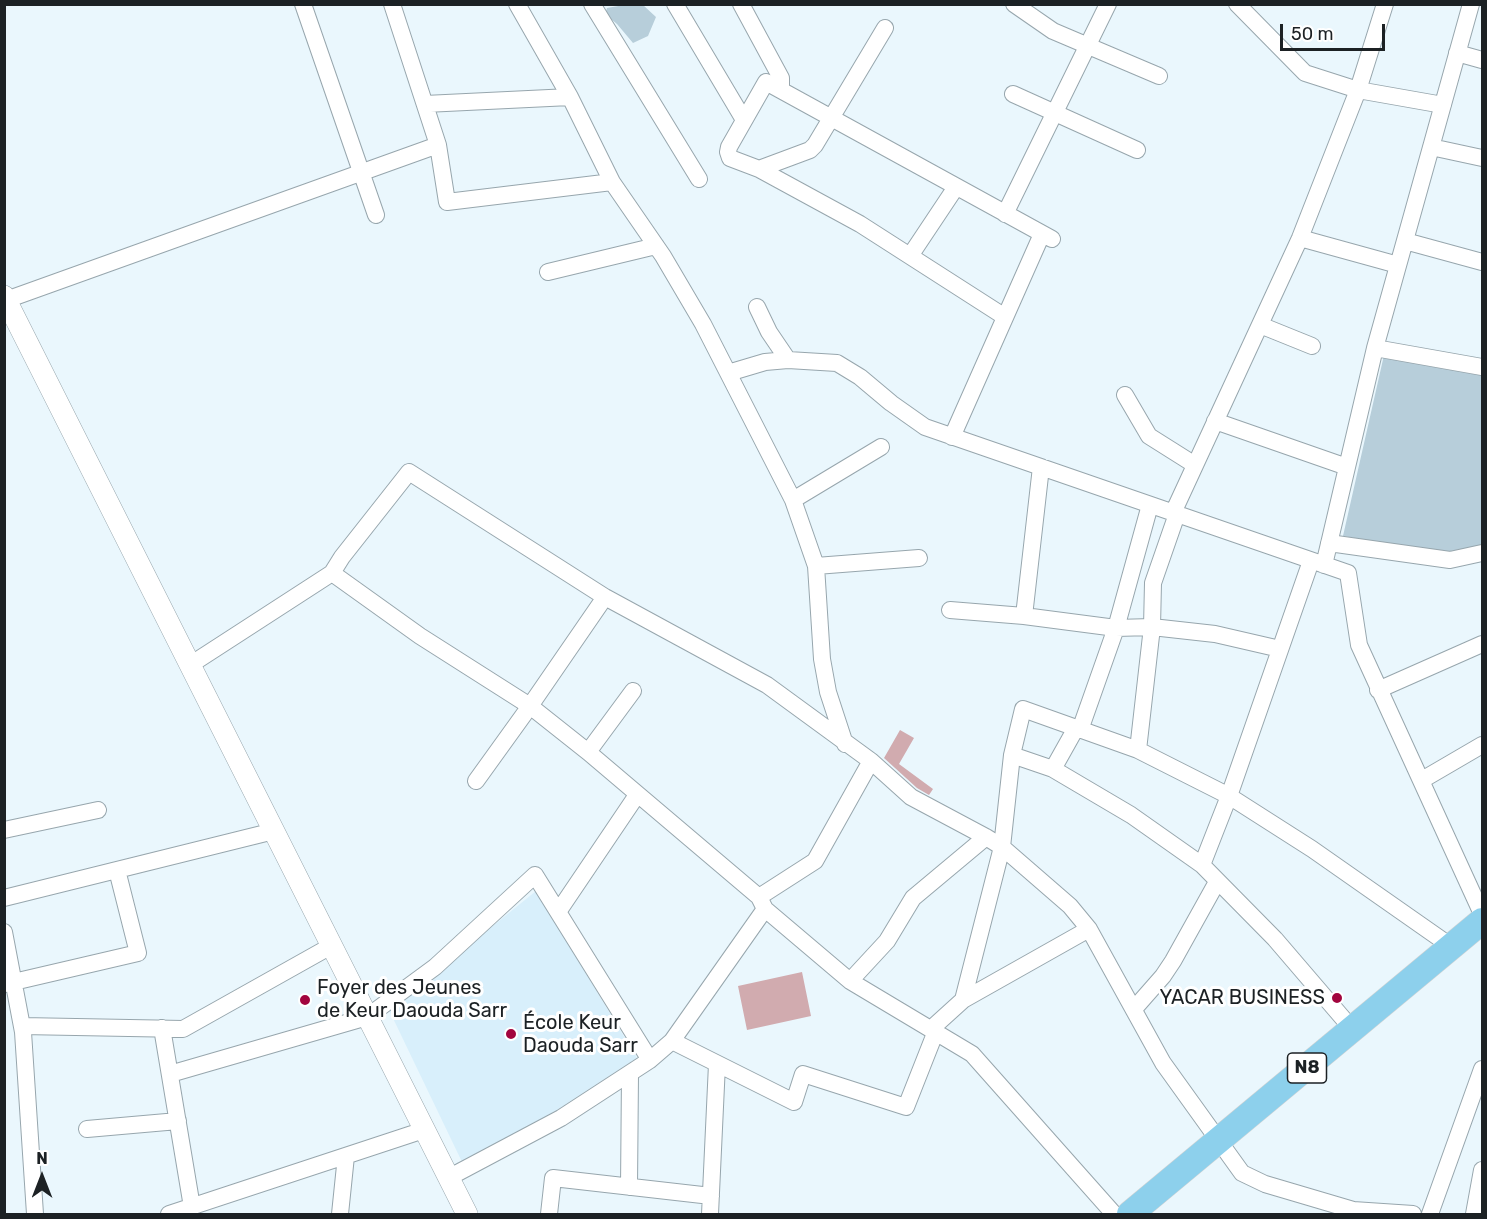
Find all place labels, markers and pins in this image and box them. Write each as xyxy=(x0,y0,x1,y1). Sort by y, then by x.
place label: Foyer des Jeunes de Keur Daouda Sarr xyxy=(317,976,507,1023)
place label: YACAR BUSINESS xyxy=(1160,986,1325,1010)
marker: YACAR BUSINESS xyxy=(1330,991,1344,1005)
marker: Foyer des Jeunes de Keur Daouda Sarr xyxy=(298,993,312,1007)
place label: École Keur Daouda Sarr xyxy=(523,1011,638,1058)
marker: École Keur Daouda Sarr xyxy=(504,1027,518,1041)

